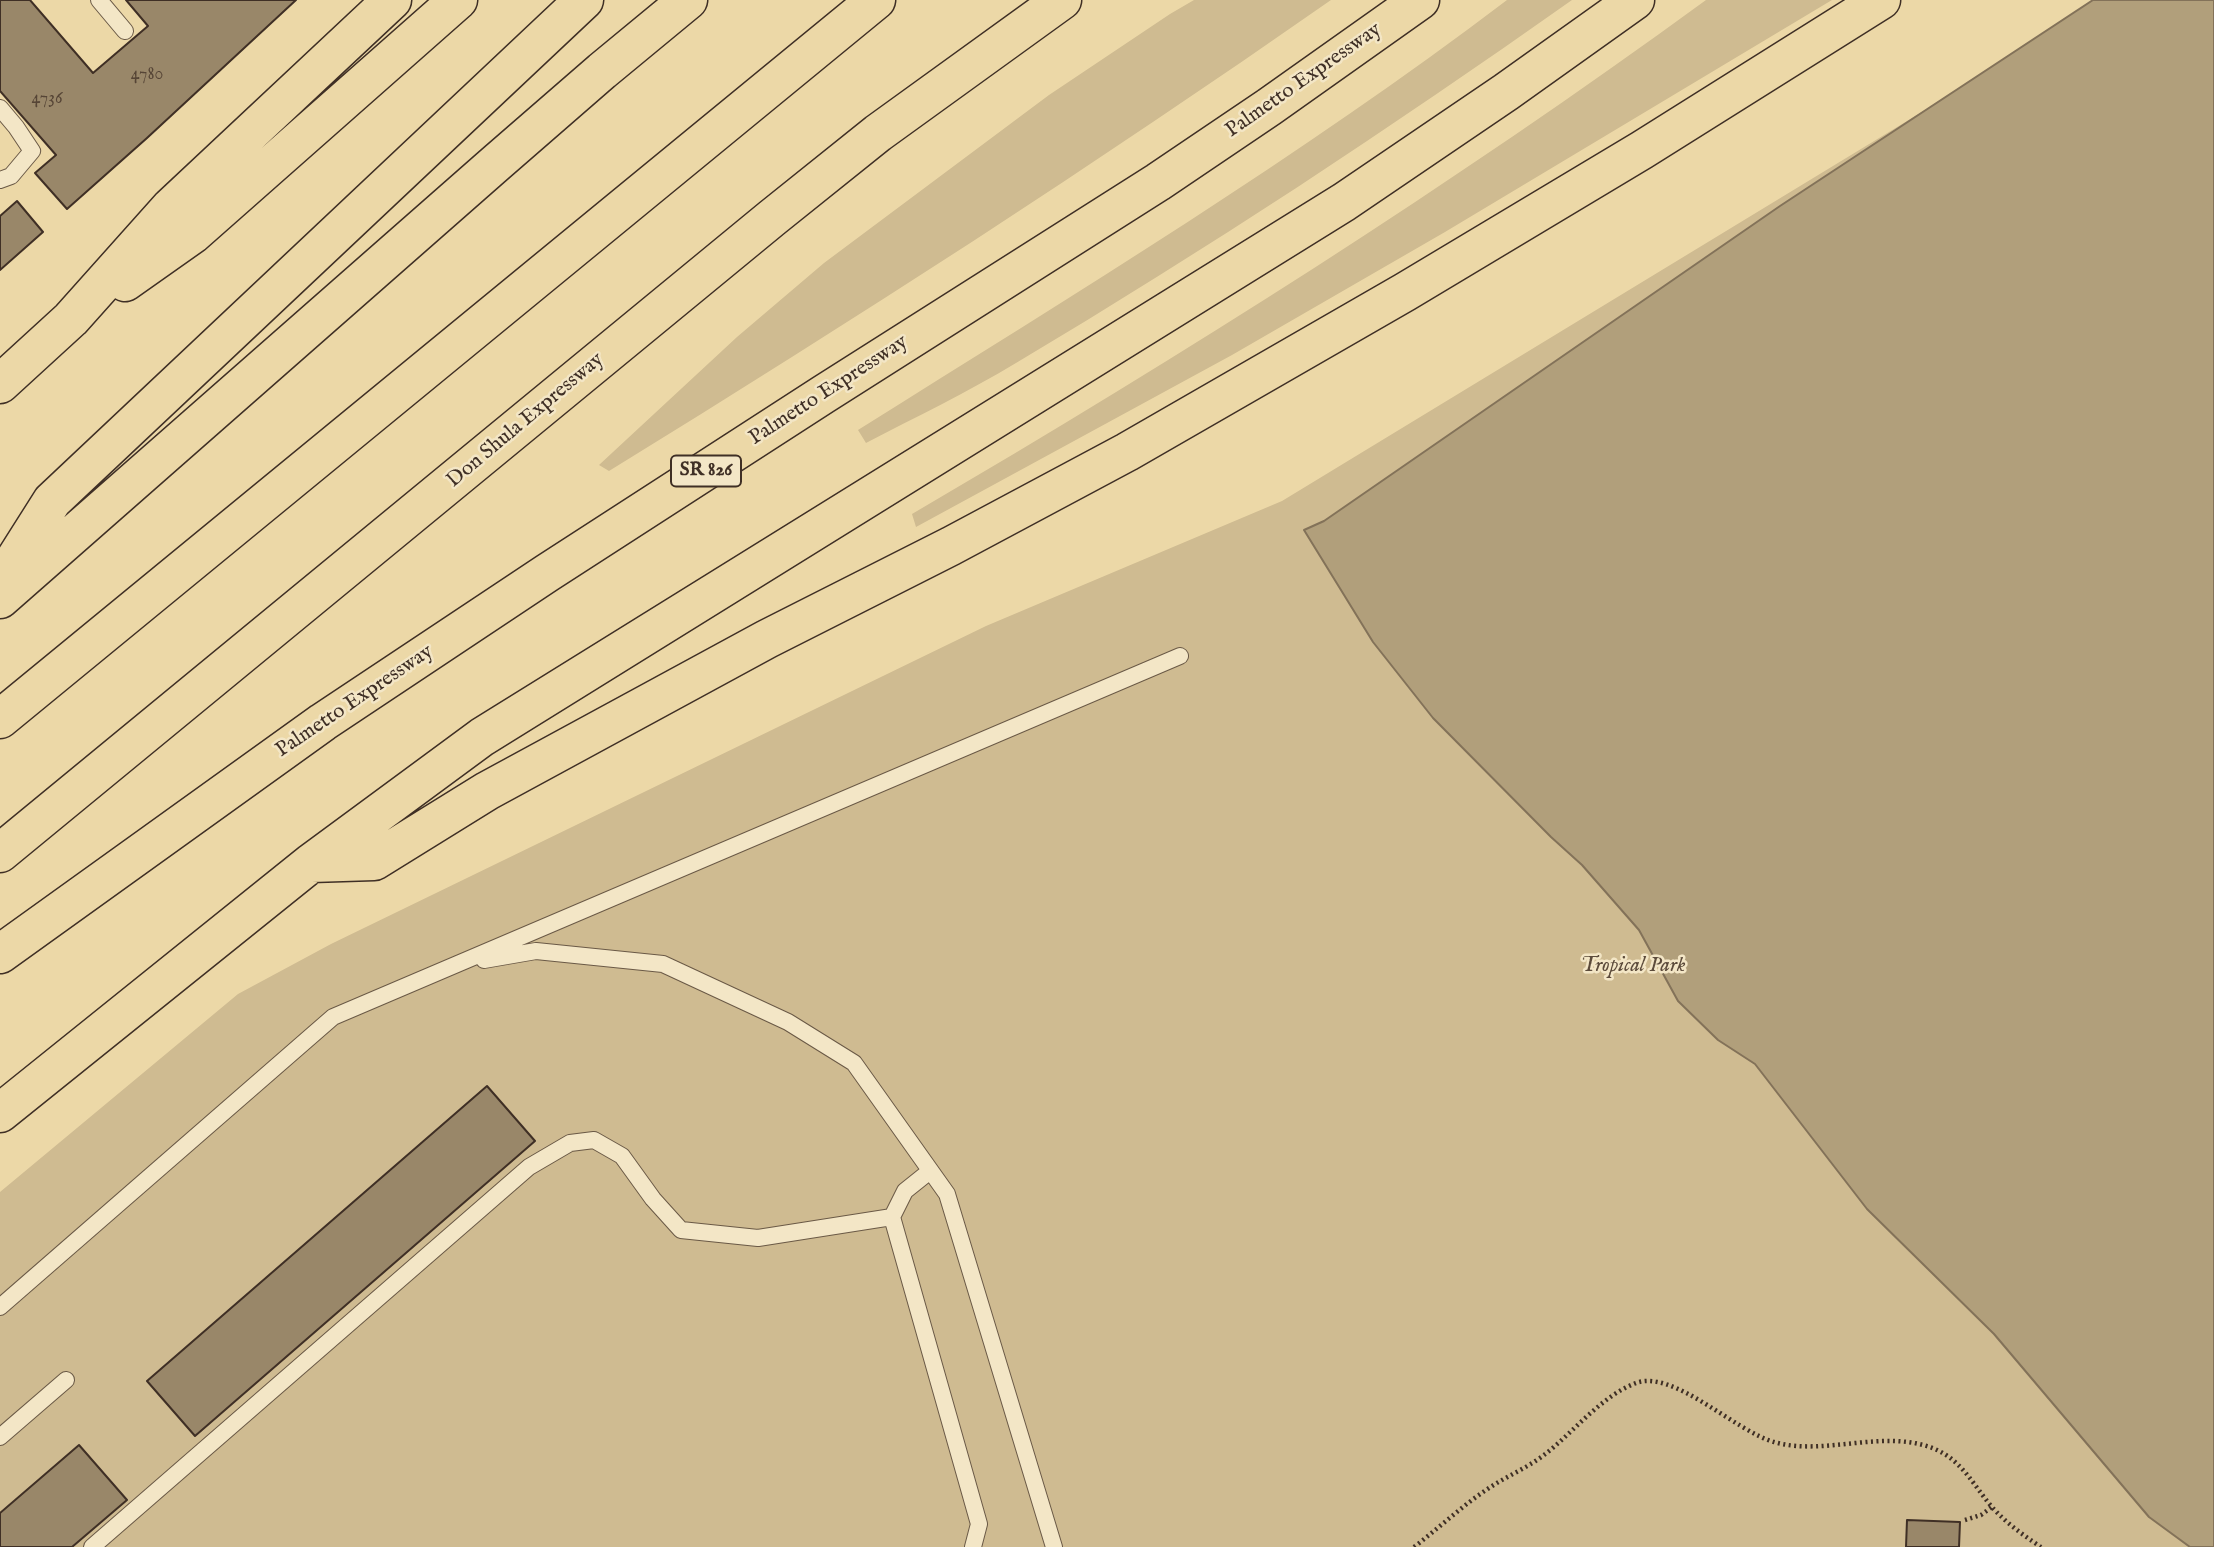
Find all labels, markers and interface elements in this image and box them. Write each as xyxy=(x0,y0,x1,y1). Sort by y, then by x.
street label: Palmetto Expressway xyxy=(1221,18,1387,144)
house number: 4780 xyxy=(131,64,163,86)
house number: 4736 xyxy=(31,88,63,110)
street label: Palmetto Expressway xyxy=(745,330,913,452)
street label: Don Shula Expressway xyxy=(442,348,610,494)
road number: SR 826 xyxy=(671,456,741,486)
street label: Palmetto Expressway xyxy=(272,640,438,764)
park label: Tropical Park xyxy=(1581,954,1685,980)

